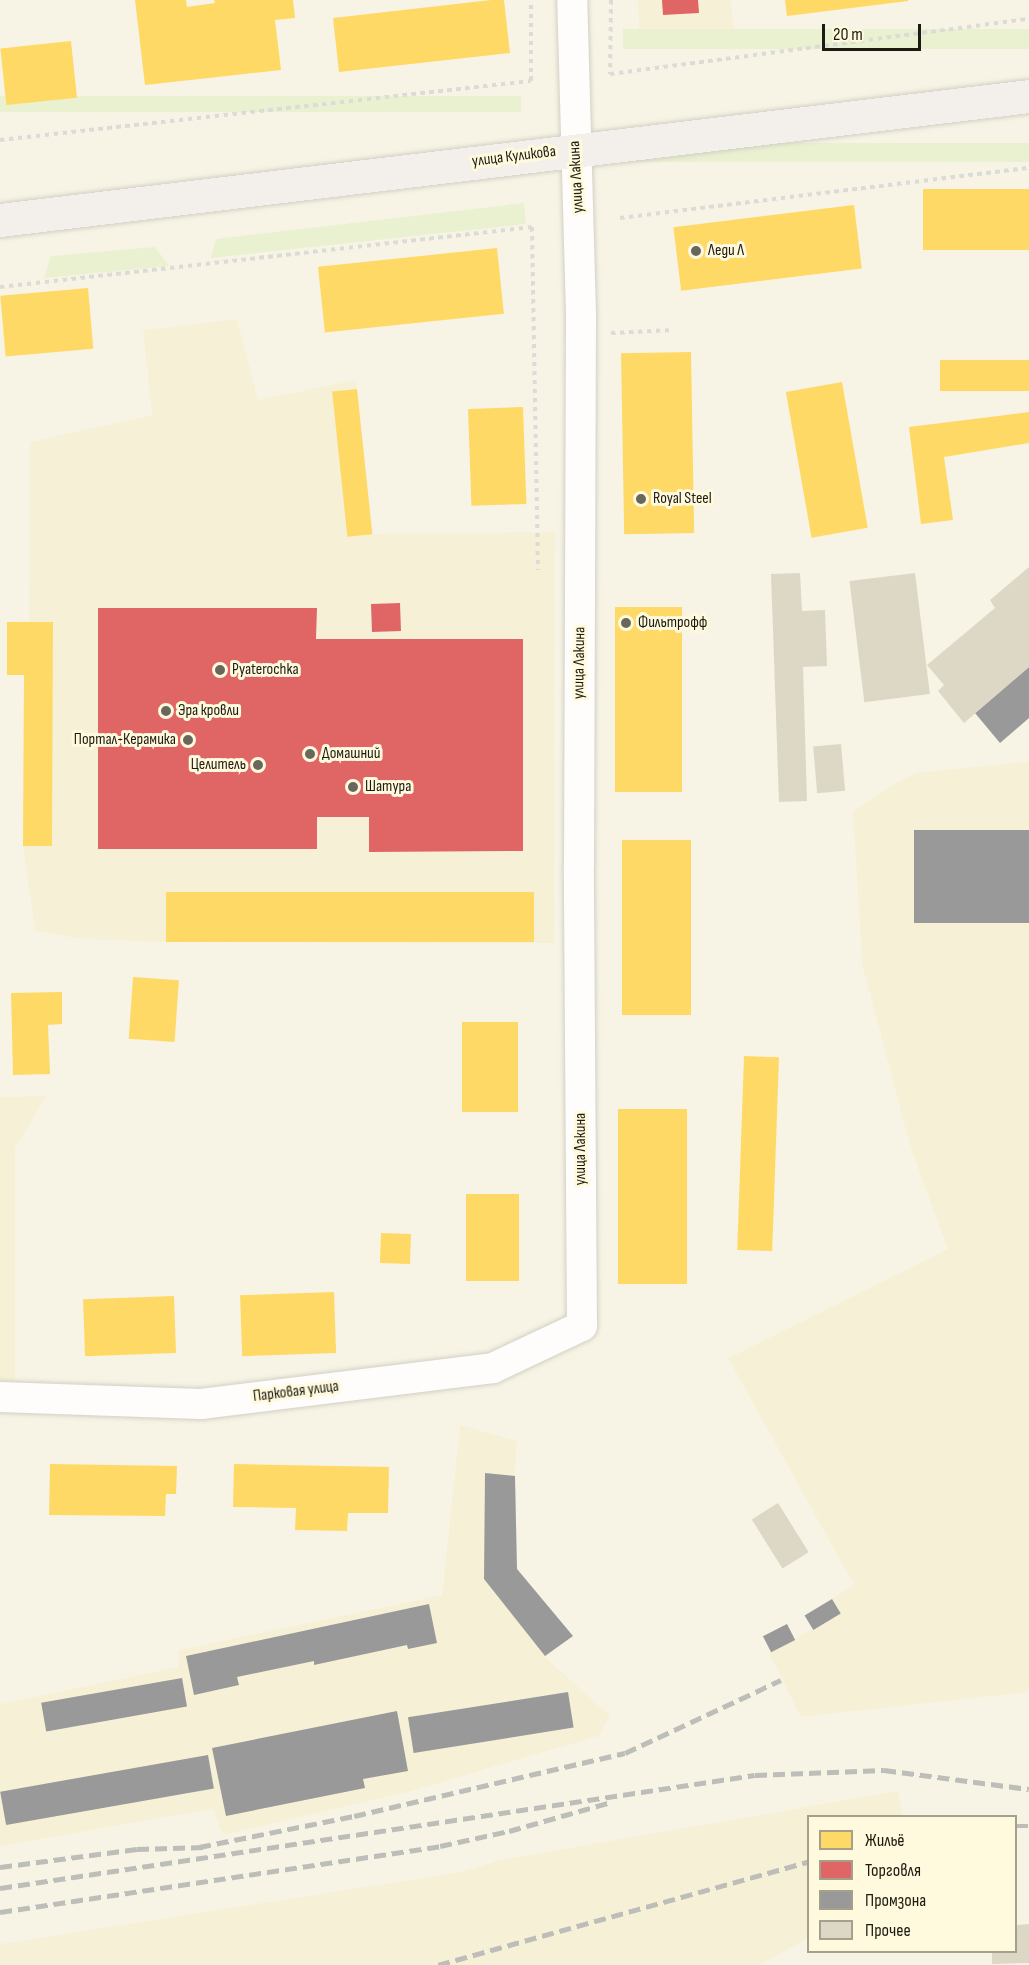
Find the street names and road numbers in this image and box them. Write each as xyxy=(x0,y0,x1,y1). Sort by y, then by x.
street label: улица Лакина xyxy=(566,140,588,214)
street label: улица Куликова xyxy=(471,142,557,172)
street label: улица Лакина xyxy=(570,627,590,699)
street label: улица Лакина xyxy=(571,1113,591,1185)
street label: Парковая улица xyxy=(252,1377,340,1407)

